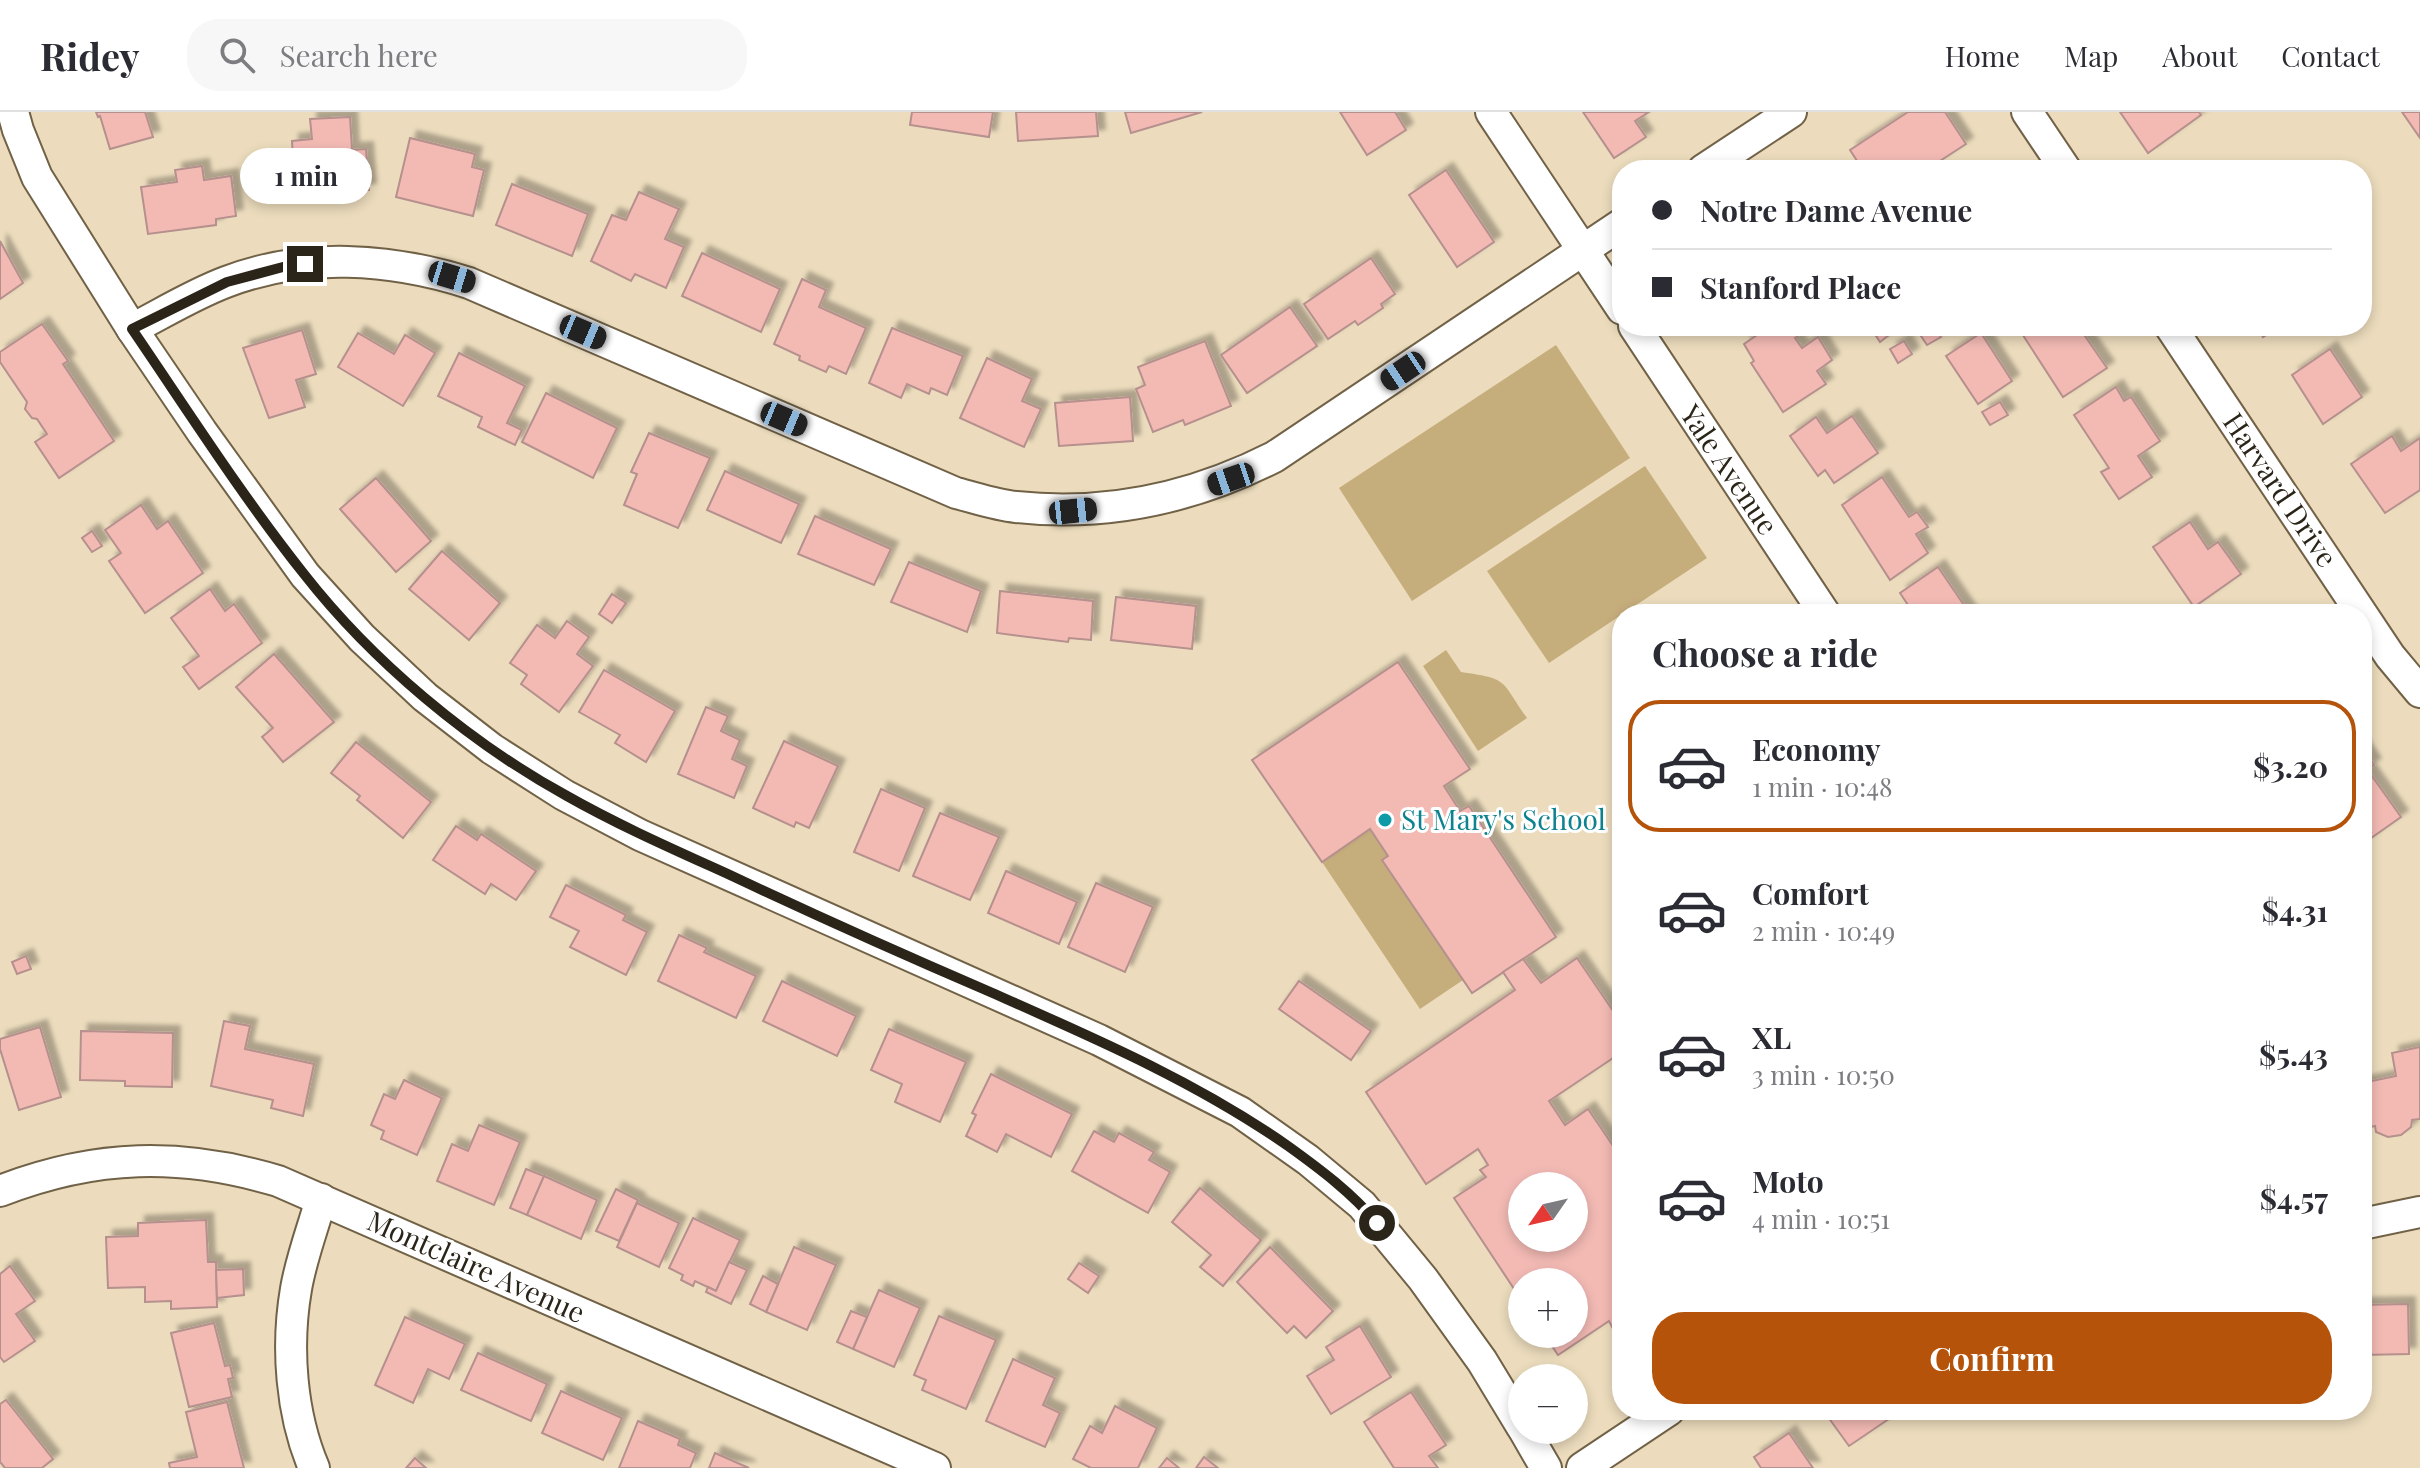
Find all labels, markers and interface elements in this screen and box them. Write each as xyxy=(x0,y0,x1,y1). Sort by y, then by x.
search box xyxy=(187,19,747,91)
text: Ridey xyxy=(40,30,139,81)
icon: search xyxy=(215,33,259,77)
text: Search here xyxy=(279,35,438,75)
text: Home xyxy=(1945,37,2020,74)
text: Map xyxy=(2064,37,2118,74)
text: About xyxy=(2162,37,2237,74)
text: Contact xyxy=(2281,37,2380,74)
callout: 1 min xyxy=(239,148,371,204)
text: 1 min xyxy=(274,158,338,193)
text: Notre Dame Avenue xyxy=(1700,190,1972,230)
route end xyxy=(287,246,323,282)
car xyxy=(426,259,478,295)
text: Stanford Place xyxy=(1700,267,1901,307)
car xyxy=(556,312,610,352)
car xyxy=(1376,348,1430,394)
street label: Yale Avenue xyxy=(1673,396,1787,541)
car xyxy=(757,399,811,439)
street label: Harvard Drive xyxy=(2216,405,2347,574)
car xyxy=(1204,460,1258,498)
car xyxy=(1048,497,1098,525)
text: Choose a ride xyxy=(1652,628,1878,676)
text: Economy xyxy=(1752,729,1881,769)
icon: car xyxy=(1656,730,1728,802)
text: $3.20 xyxy=(2253,746,2328,786)
text: 1 min · 10:48 xyxy=(1752,769,1893,804)
place label: St Mary's School xyxy=(1401,800,1606,837)
marker: St Mary's School xyxy=(1376,811,1394,829)
text: Comfort xyxy=(1752,873,1869,913)
icon: car xyxy=(1656,874,1728,946)
text: $4.31 xyxy=(2262,890,2328,930)
text: 2 min · 10:49 xyxy=(1752,913,1895,948)
text: XL xyxy=(1752,1017,1791,1057)
icon: car xyxy=(1656,1018,1728,1090)
text: $5.43 xyxy=(2259,1034,2328,1074)
text: 3 min · 10:50 xyxy=(1752,1057,1895,1092)
text: Moto xyxy=(1752,1161,1824,1201)
icon: car xyxy=(1656,1162,1728,1234)
north arrow xyxy=(1508,1172,1588,1252)
map controls xyxy=(1508,1172,1588,1444)
text: $4.57 xyxy=(2260,1178,2328,1218)
street label: Montclaire Avenue xyxy=(362,1201,591,1330)
text: 4 min · 10:51 xyxy=(1752,1201,1890,1236)
route start xyxy=(1359,1205,1395,1241)
button: + xyxy=(1508,1268,1588,1348)
button: Confirm xyxy=(1652,1312,2332,1404)
button: − xyxy=(1508,1364,1588,1444)

